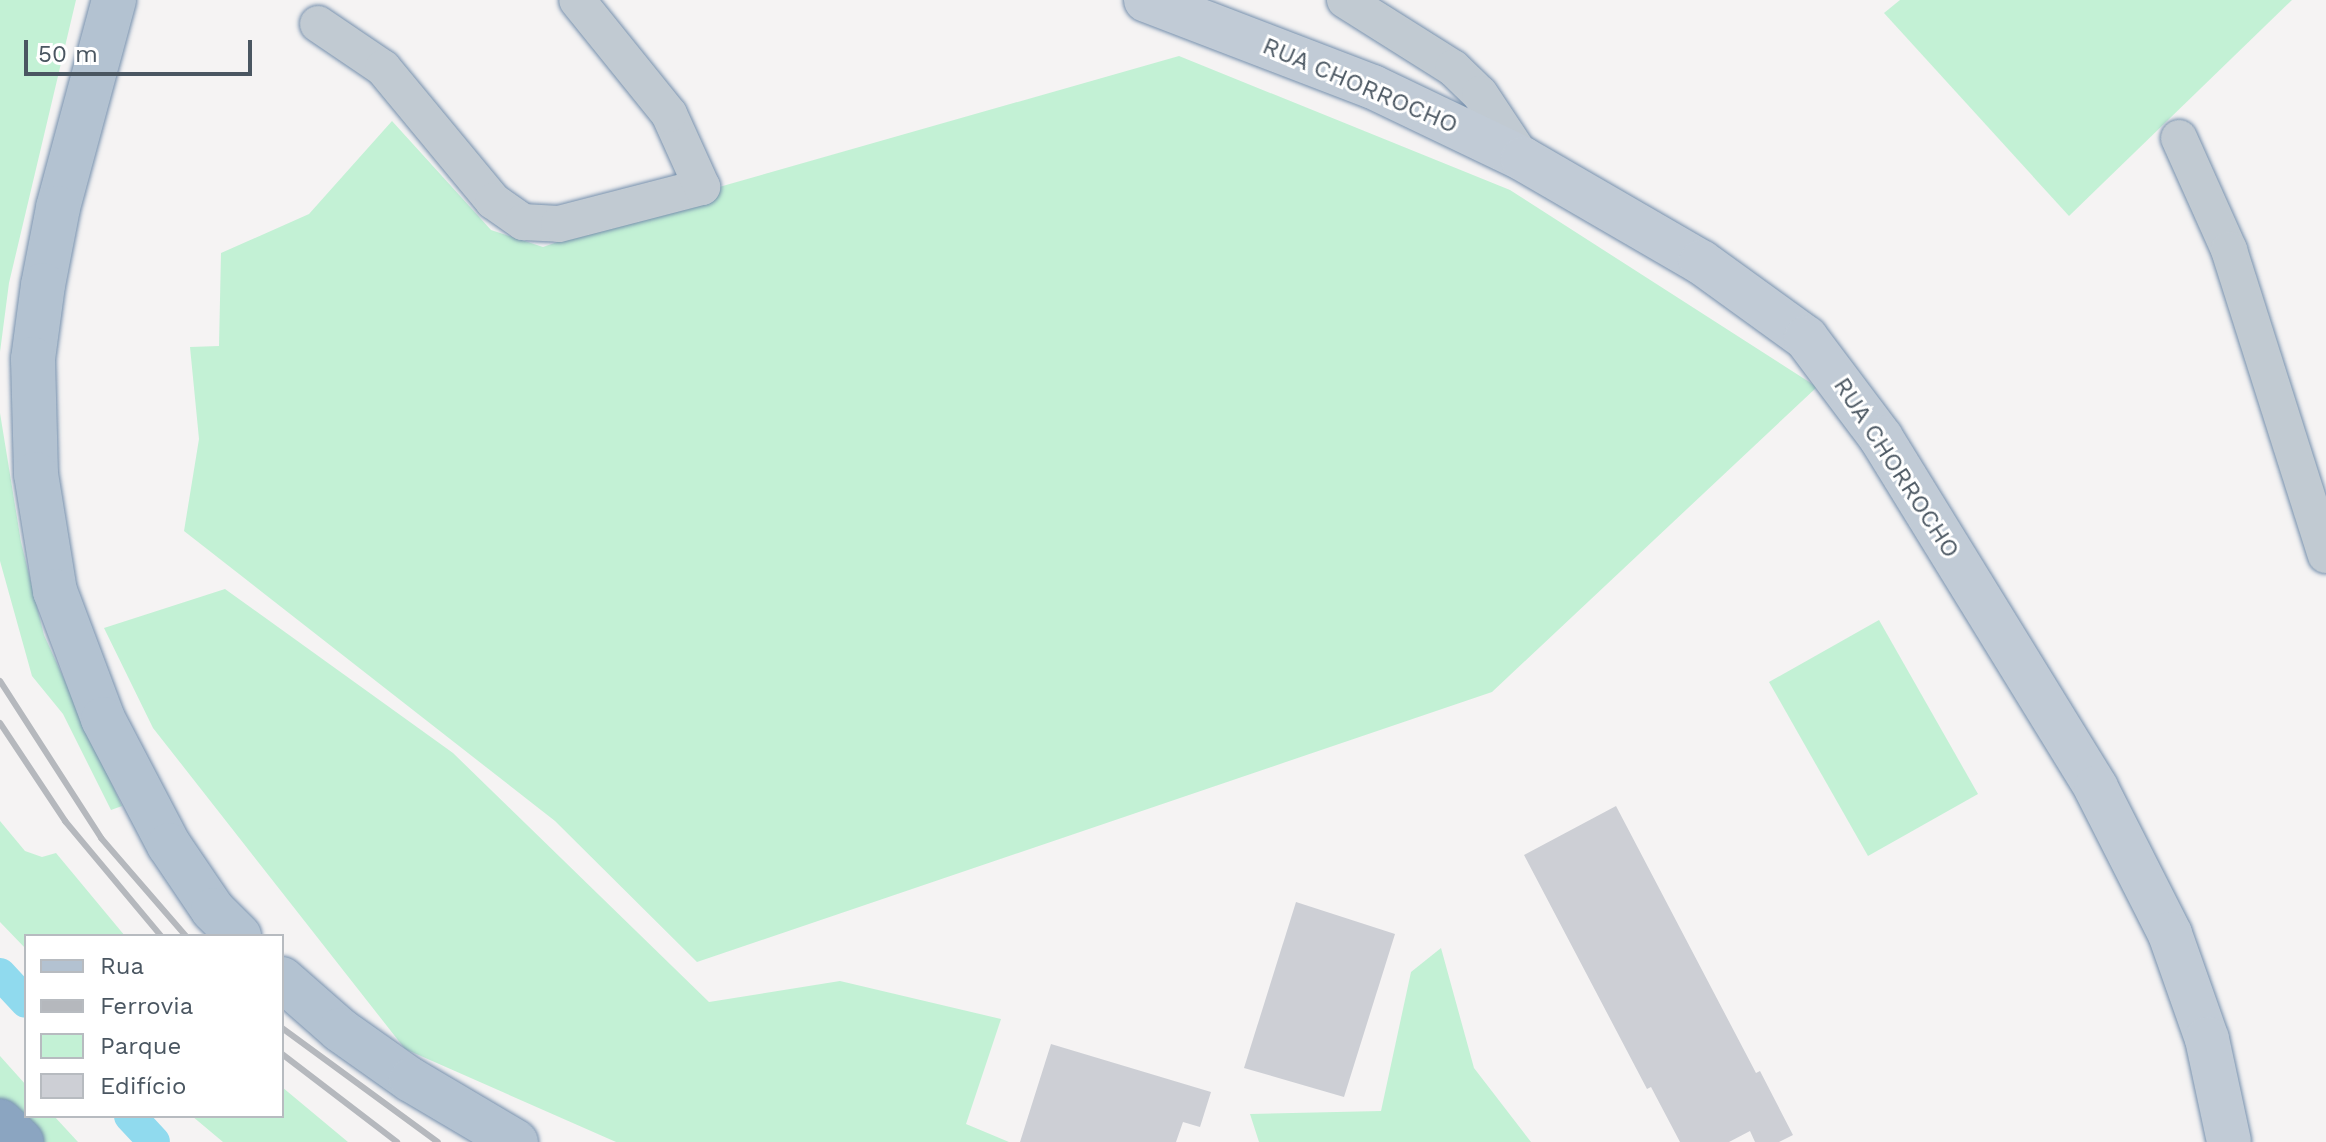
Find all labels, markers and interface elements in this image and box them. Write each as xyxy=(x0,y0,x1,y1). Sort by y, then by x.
scale bar xyxy=(28,24,256,74)
street label: RUA CHORROCHO xyxy=(1258,32,1462,140)
text: 50 m xyxy=(38,40,98,68)
street label: RUA CHORROCHO xyxy=(1827,372,1965,564)
legend xyxy=(24,934,284,1118)
text: Rua xyxy=(100,952,144,980)
text: Ferrovia xyxy=(100,992,193,1020)
text: Parque xyxy=(100,1032,181,1060)
text: Edifício xyxy=(100,1072,186,1100)

